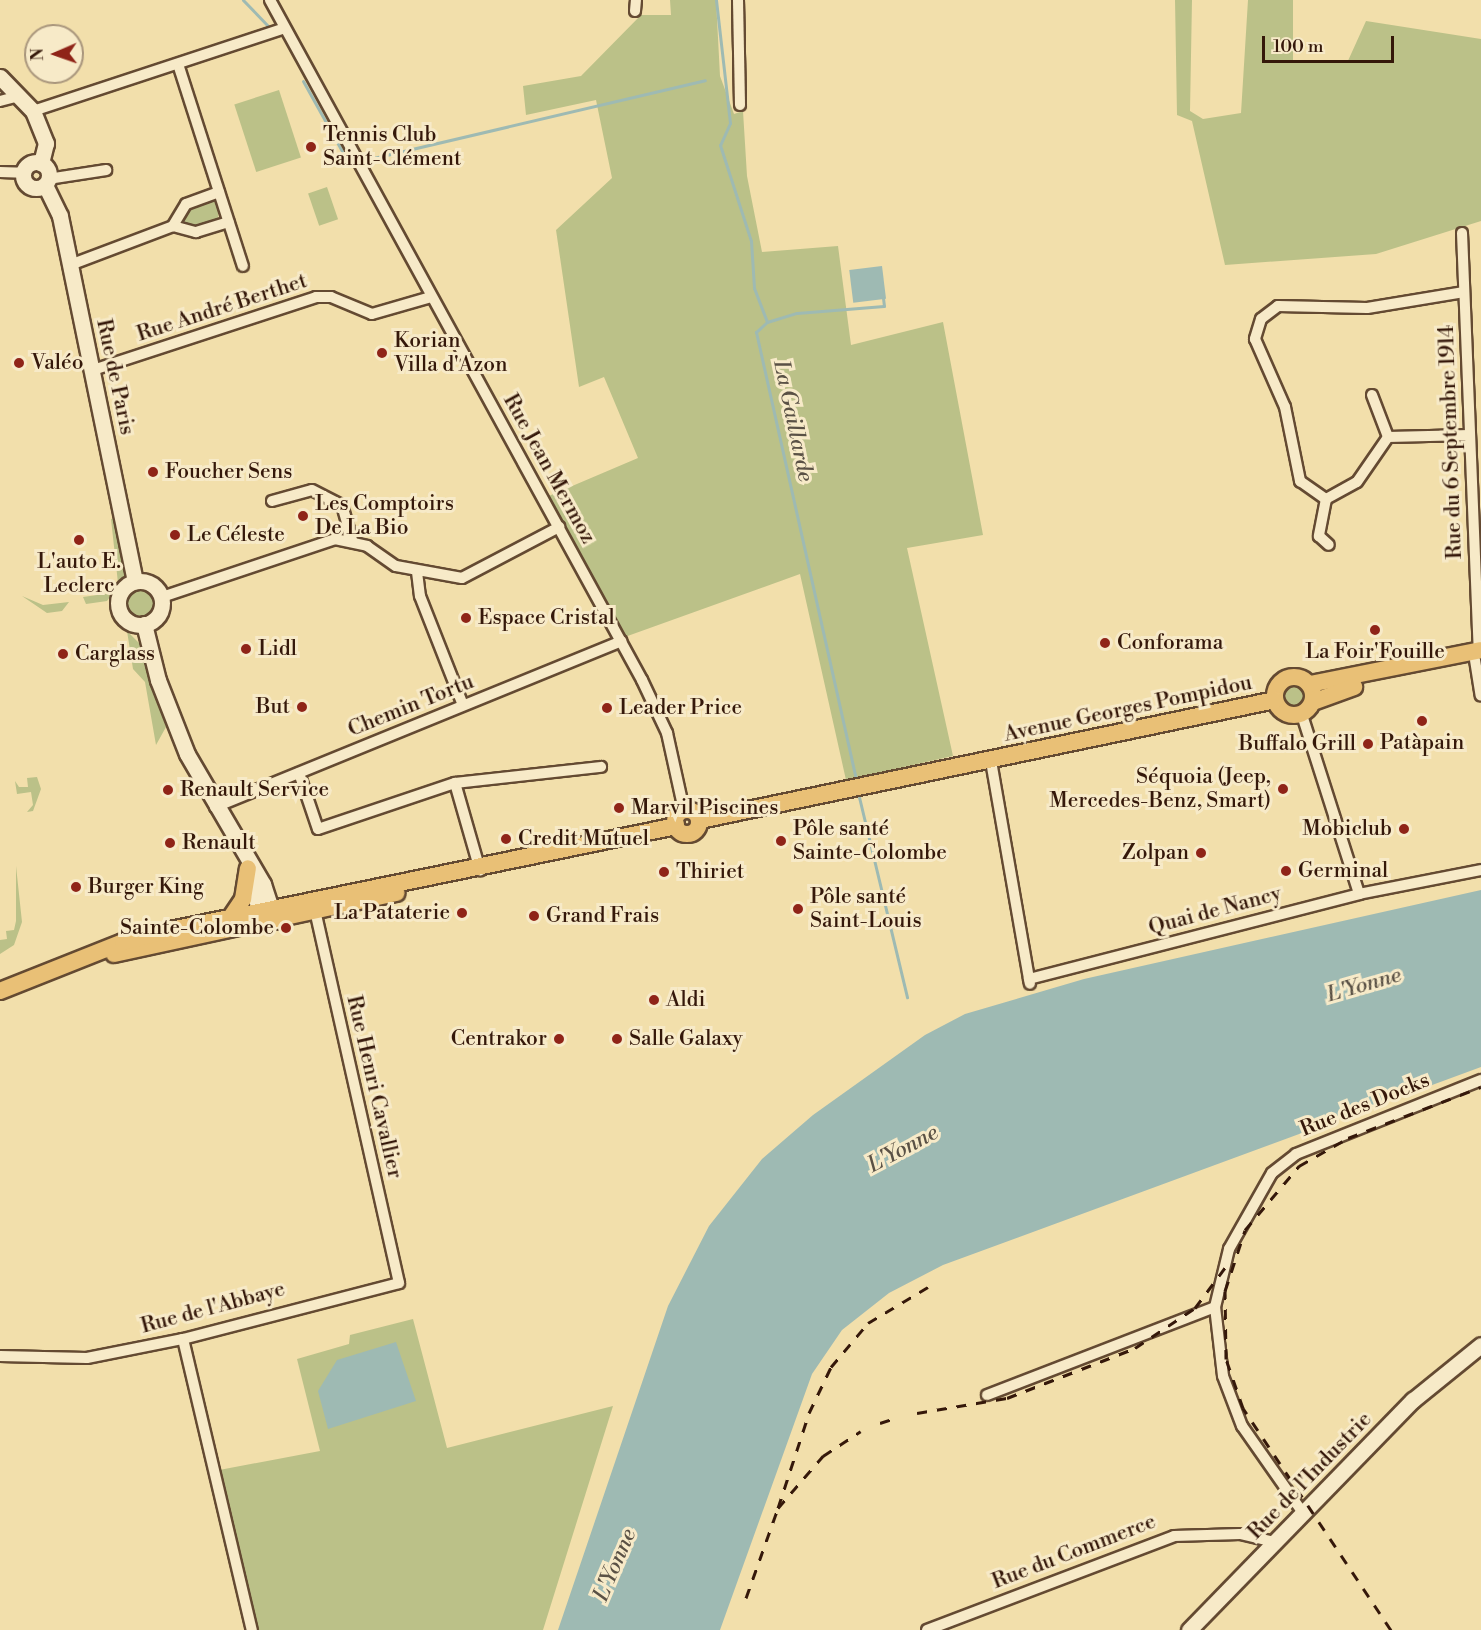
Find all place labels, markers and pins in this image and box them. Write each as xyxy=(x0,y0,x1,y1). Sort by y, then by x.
place label: Tennis Club Saint-Clément xyxy=(323,122,461,172)
marker: Tennis Club Saint-Clément xyxy=(304,140,318,154)
place label: Korian Villa d'Azon xyxy=(394,328,508,378)
marker: Korian Villa d'Azon xyxy=(375,346,389,360)
place label: Valéo xyxy=(31,350,83,376)
marker: Valéo xyxy=(12,356,26,370)
place label: Foucher Sens xyxy=(165,459,292,485)
marker: Foucher Sens xyxy=(146,465,160,479)
place label: Les Comptoirs De La Bio xyxy=(315,491,454,541)
marker: Les Comptoirs De La Bio xyxy=(296,509,310,523)
place label: Le Céleste xyxy=(187,522,285,548)
marker: Le Céleste xyxy=(168,528,182,542)
marker: L'auto E. Leclerc xyxy=(72,533,86,547)
place label: L'auto E. Leclerc xyxy=(37,549,121,599)
place label: Espace Cristal xyxy=(478,605,615,631)
marker: Espace Cristal xyxy=(459,611,473,625)
marker: La Foir'Fouille xyxy=(1368,623,1382,637)
place label: Conforama xyxy=(1117,630,1223,656)
place label: Lidl xyxy=(258,636,297,662)
marker: Conforama xyxy=(1098,636,1112,650)
place label: La Foir'Fouille xyxy=(1305,639,1445,665)
place label: Carglass xyxy=(75,641,155,667)
marker: Lidl xyxy=(239,642,253,656)
marker: Carglass xyxy=(56,647,70,661)
place label: But xyxy=(256,694,290,720)
place label: Leader Price xyxy=(619,695,742,721)
marker: But xyxy=(295,700,309,714)
marker: Leader Price xyxy=(600,701,614,715)
marker: Patàpain xyxy=(1415,714,1429,728)
place label: Patàpain xyxy=(1380,730,1464,756)
place label: Buffalo Grill xyxy=(1238,731,1356,757)
marker: Buffalo Grill xyxy=(1361,737,1375,751)
place label: Séquoia (Jeep, Mercedes-Benz, Smart) xyxy=(1049,764,1271,814)
place label: Renault Service xyxy=(180,777,329,803)
marker: Séquoia (Jeep, Mercedes-Benz, Smart) xyxy=(1276,782,1290,796)
marker: Renault Service xyxy=(161,783,175,797)
place label: Marvil Piscines xyxy=(631,795,778,821)
marker: Marvil Piscines xyxy=(612,801,626,815)
place label: Pôle santé Sainte-Colombe xyxy=(793,816,947,866)
place label: Mobiclub xyxy=(1302,816,1392,842)
marker: Mobiclub xyxy=(1397,822,1411,836)
place label: Credit Mutuel xyxy=(518,826,649,852)
place label: Renault xyxy=(182,830,256,856)
marker: Credit Mutuel xyxy=(499,832,513,846)
marker: Pôle santé Sainte-Colombe xyxy=(774,834,788,848)
marker: Renault xyxy=(163,836,177,850)
place label: Zolpan xyxy=(1122,840,1189,866)
marker: Zolpan xyxy=(1194,846,1208,860)
place label: Germinal xyxy=(1298,858,1388,884)
place label: Thiriet xyxy=(676,859,744,885)
marker: Germinal xyxy=(1279,864,1293,878)
marker: Thiriet xyxy=(657,865,671,879)
place label: Burger King xyxy=(88,874,204,900)
marker: Burger King xyxy=(69,880,83,894)
place label: Pôle santé Saint-Louis xyxy=(810,884,922,934)
place label: La Pataterie xyxy=(334,900,450,926)
marker: Pôle santé Saint-Louis xyxy=(791,902,805,916)
place label: Grand Frais xyxy=(546,903,659,929)
marker: La Pataterie xyxy=(455,906,469,920)
marker: Grand Frais xyxy=(527,909,541,923)
place label: Sainte-Colombe xyxy=(120,915,274,941)
marker: Sainte-Colombe xyxy=(279,921,293,935)
place label: Aldi xyxy=(666,987,705,1013)
marker: Aldi xyxy=(647,993,661,1007)
place label: Centrakor xyxy=(451,1026,547,1052)
place label: Salle Galaxy xyxy=(629,1026,743,1052)
marker: Centrakor xyxy=(552,1032,566,1046)
marker: Salle Galaxy xyxy=(610,1032,624,1046)

